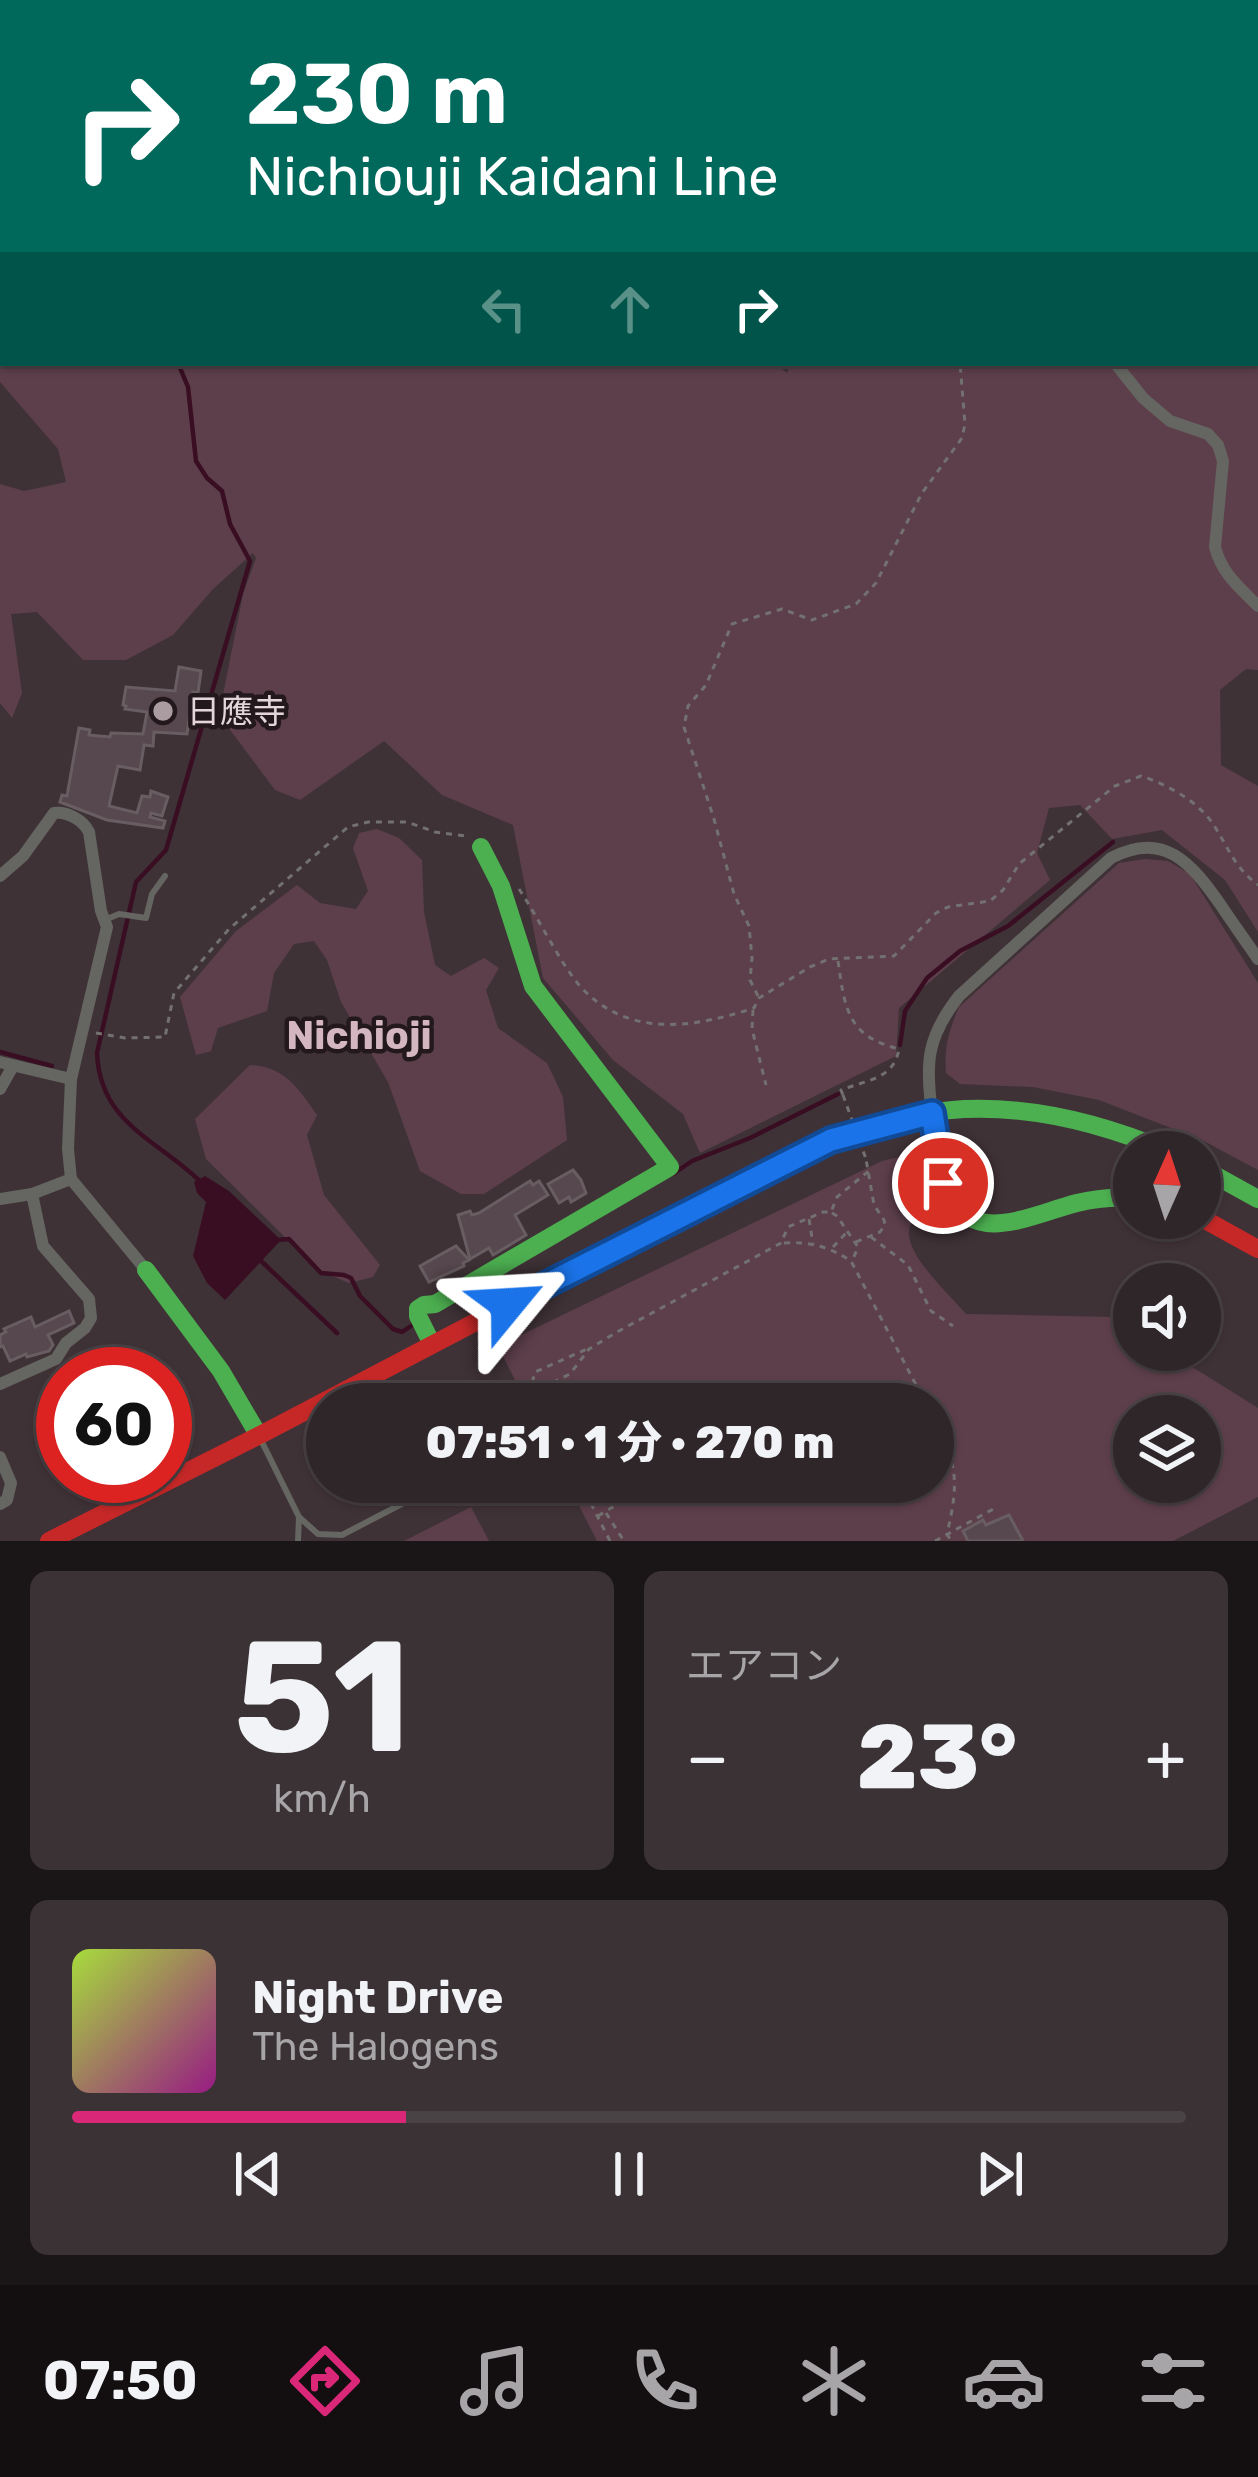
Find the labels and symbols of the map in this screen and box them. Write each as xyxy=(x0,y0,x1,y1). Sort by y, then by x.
place label: 日應寺 xyxy=(187,692,286,731)
marker: 日應寺 xyxy=(150,698,176,724)
district label: Nichioji xyxy=(286,1013,432,1059)
north arrow xyxy=(1113,1131,1221,1239)
pin xyxy=(892,1132,994,1234)
position arrow xyxy=(445,1241,571,1367)
speed limit sign: 60 xyxy=(36,1347,192,1503)

